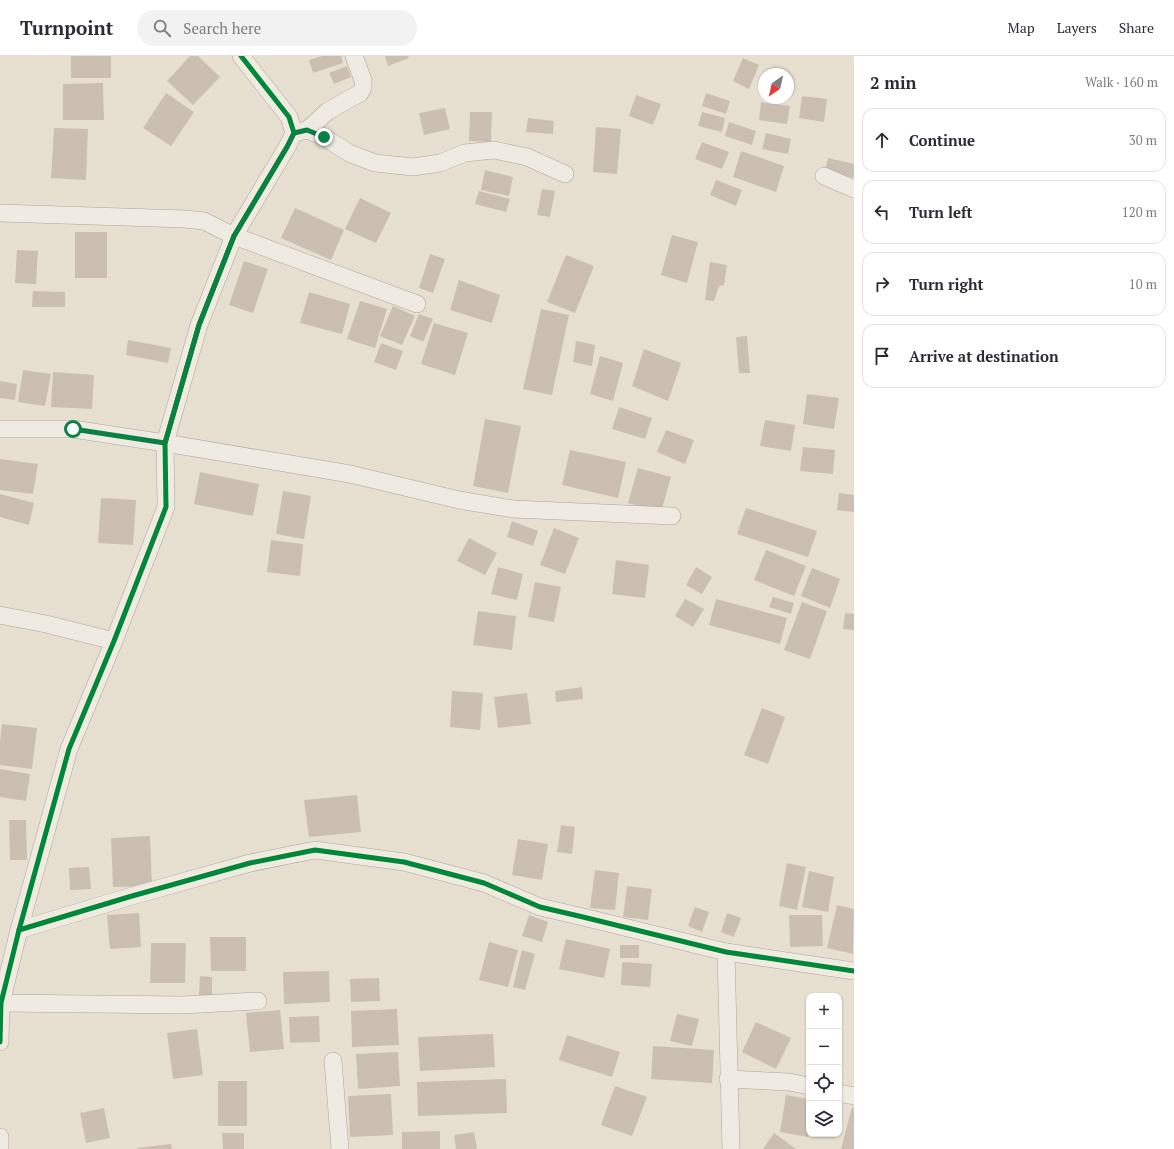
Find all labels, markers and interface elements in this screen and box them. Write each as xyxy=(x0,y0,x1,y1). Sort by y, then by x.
search box xyxy=(137,10,417,46)
text: Turnpoint xyxy=(20,15,113,40)
icon: search xyxy=(151,17,173,39)
text: Search here xyxy=(183,18,261,38)
text: Map xyxy=(1008,18,1035,37)
text: Layers xyxy=(1057,18,1097,37)
text: Share xyxy=(1119,18,1154,37)
north arrow xyxy=(758,68,794,104)
text: 2 min xyxy=(870,71,917,94)
text: Walk · 160 m xyxy=(1085,73,1158,91)
route end xyxy=(315,128,333,146)
icon: ahead xyxy=(871,129,893,151)
text: Continue xyxy=(909,130,975,150)
text: 30 m xyxy=(1129,131,1157,149)
icon: left xyxy=(871,201,893,223)
text: Turn left xyxy=(909,202,973,222)
text: 120 m xyxy=(1122,203,1157,221)
icon: right xyxy=(871,273,893,295)
text: Turn right xyxy=(909,274,984,294)
text: 10 m xyxy=(1129,275,1157,293)
icon: arrive xyxy=(871,345,893,367)
text: Arrive at destination xyxy=(909,346,1059,366)
route start xyxy=(64,420,82,438)
map controls xyxy=(806,993,842,1137)
button: + xyxy=(806,993,842,1029)
button: − xyxy=(806,1029,842,1065)
button: locate xyxy=(806,1065,842,1101)
button: layers xyxy=(806,1101,842,1137)

